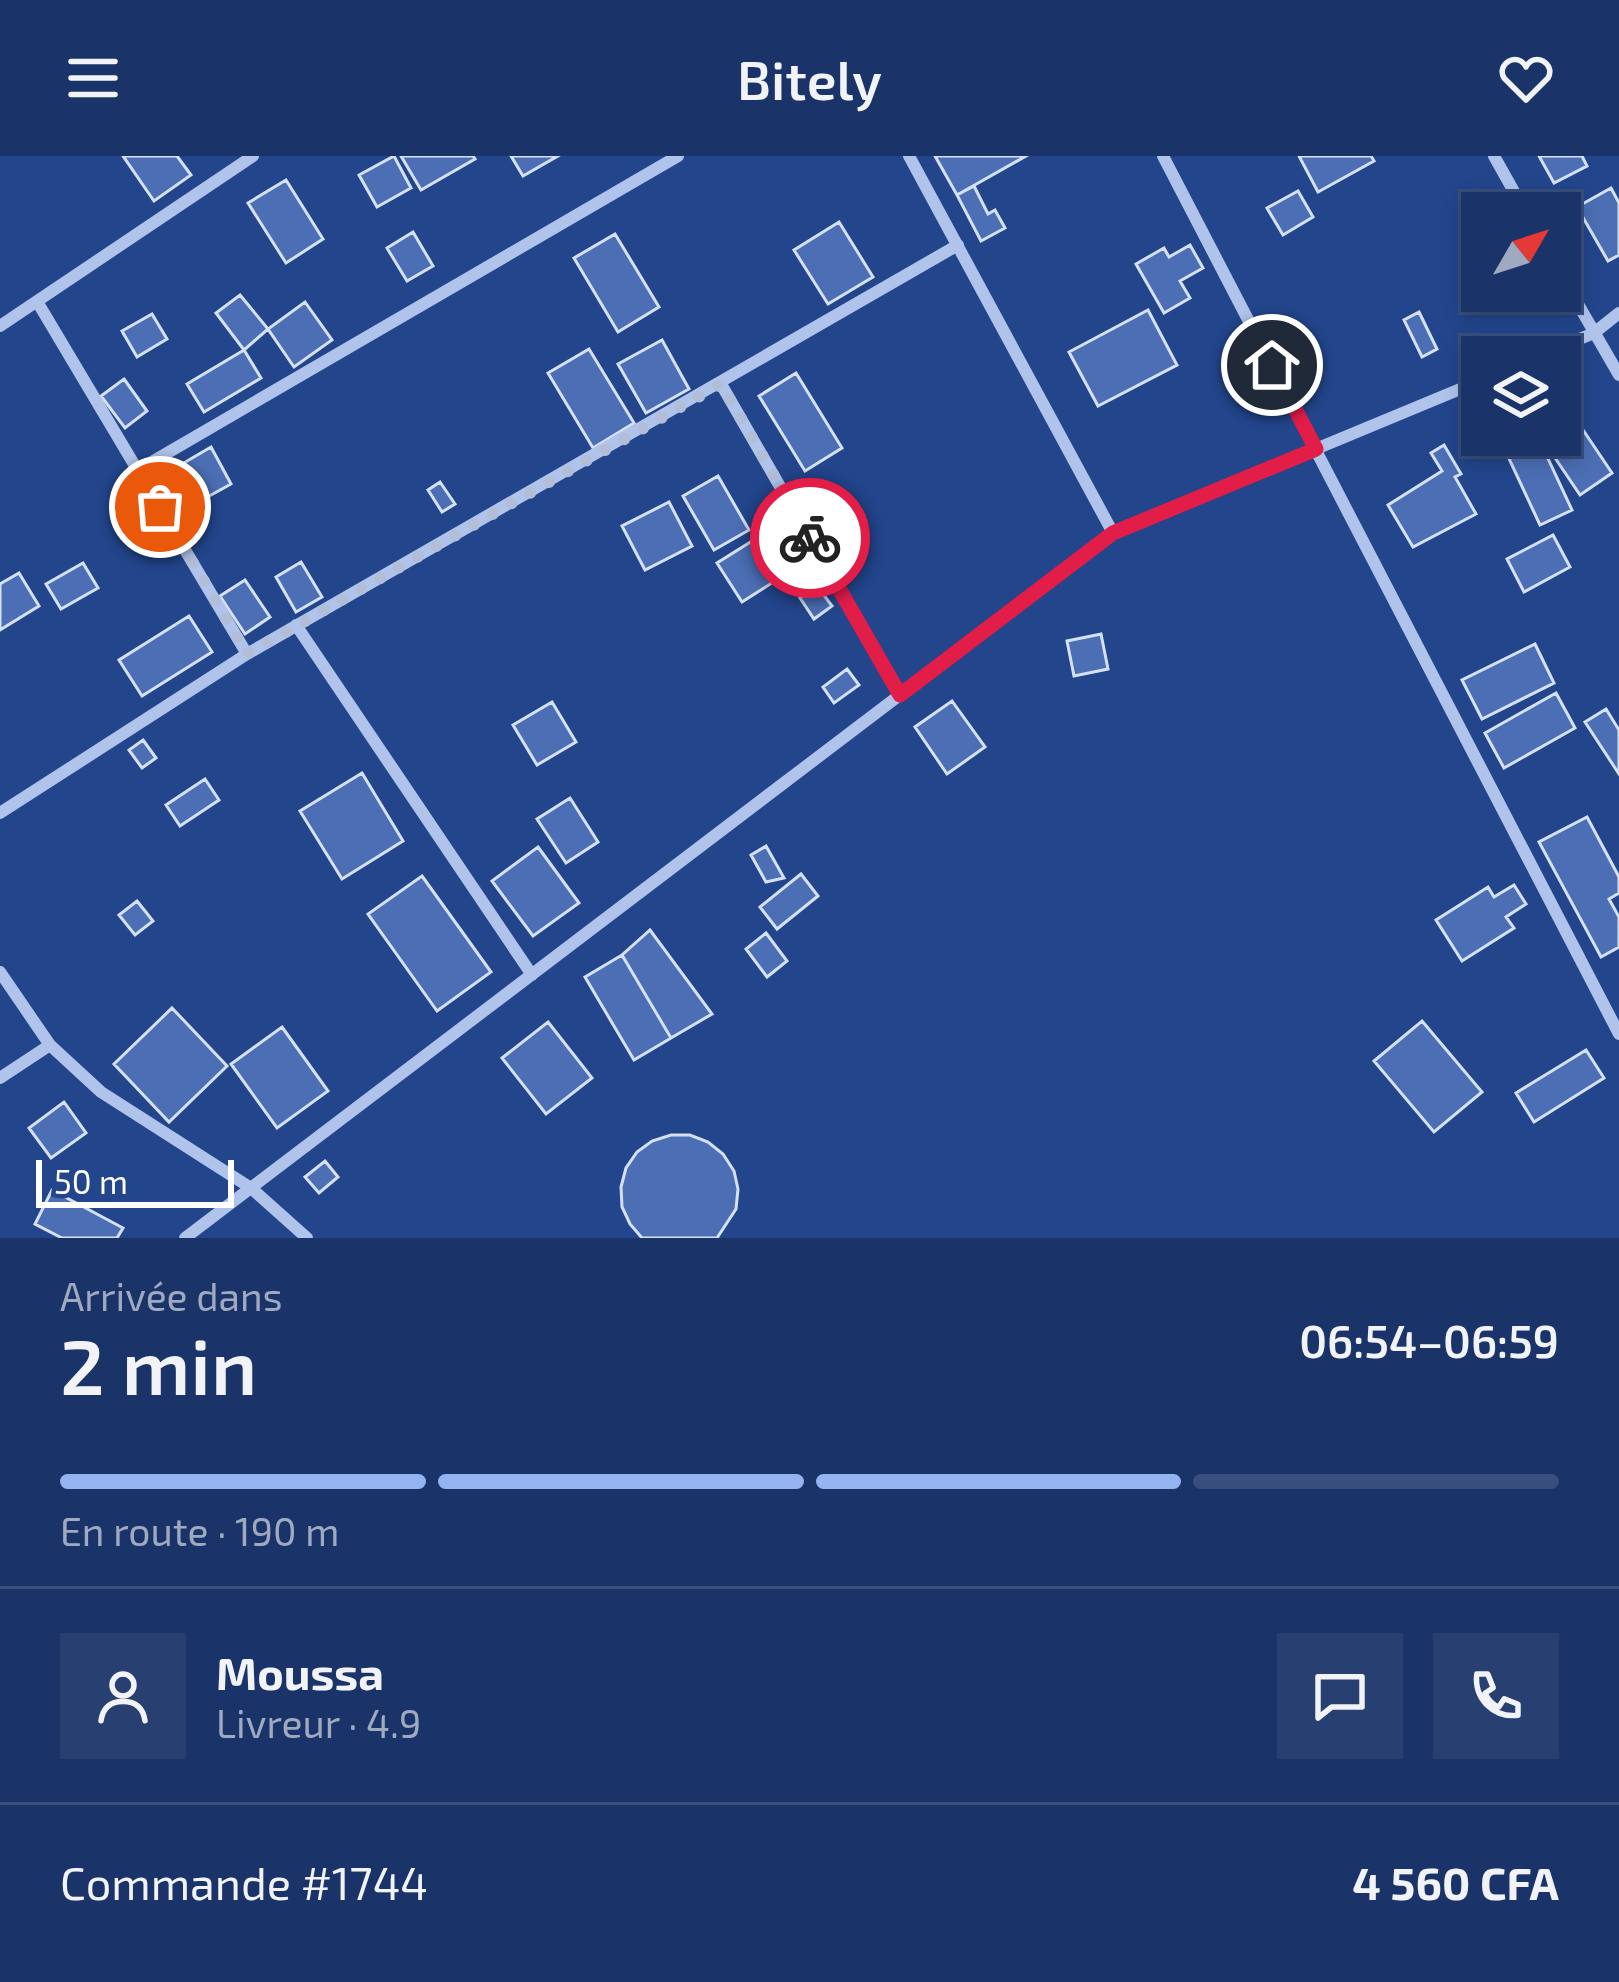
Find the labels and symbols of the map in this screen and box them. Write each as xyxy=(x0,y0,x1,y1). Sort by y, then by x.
north arrow xyxy=(1461,192,1581,312)
pin xyxy=(1221,314,1323,416)
pin xyxy=(109,456,211,558)
courier xyxy=(750,478,870,598)
scale bar xyxy=(36,1154,234,1207)

